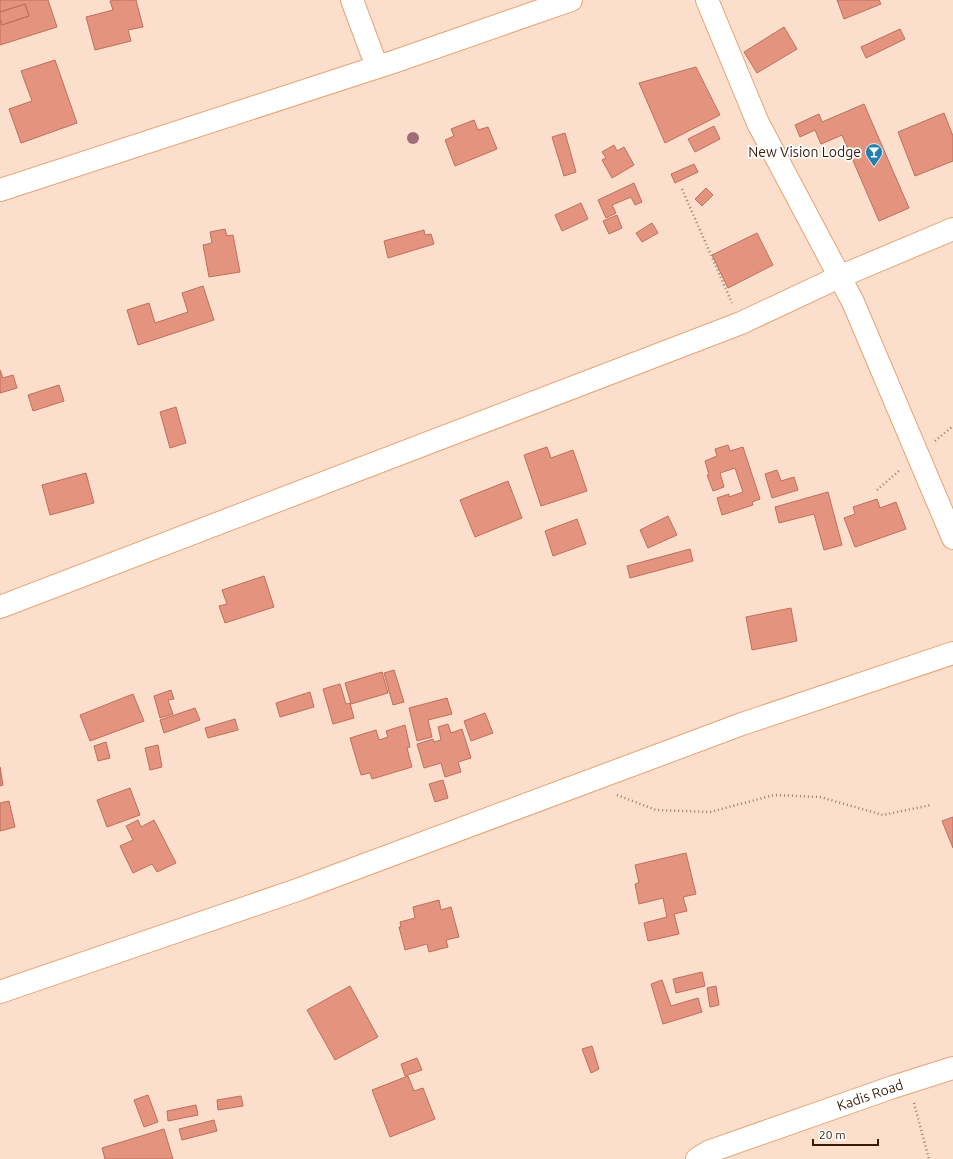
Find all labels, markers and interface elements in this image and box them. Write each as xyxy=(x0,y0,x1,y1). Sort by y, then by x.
bar icon: New Vision Lodge xyxy=(864,142,884,167)
place label: New Vision Lodge xyxy=(748,144,861,160)
street label: Kadis Road xyxy=(835,1076,905,1114)
scale bar xyxy=(813,1121,878,1147)
text: 20 m xyxy=(819,1128,846,1141)

